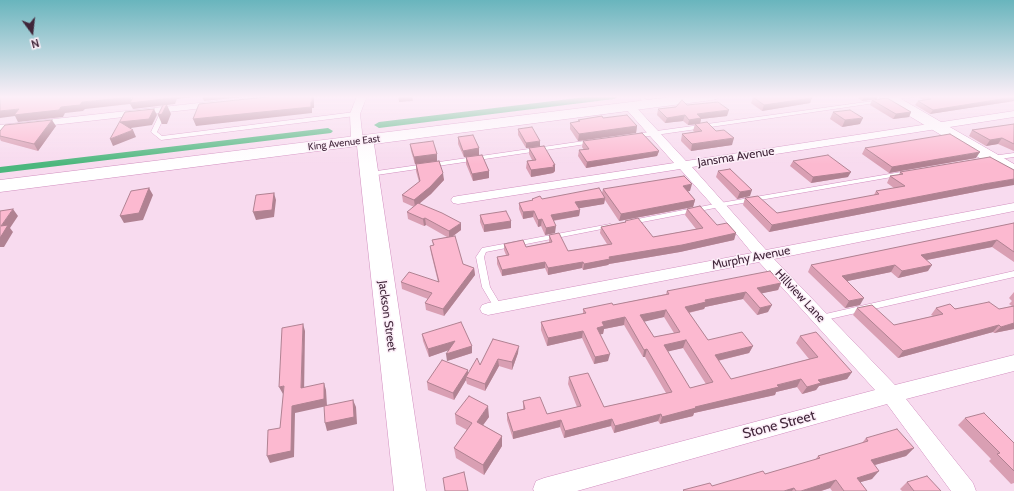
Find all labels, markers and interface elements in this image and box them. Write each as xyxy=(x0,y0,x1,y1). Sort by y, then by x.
north arrow xyxy=(12,12,52,52)
text: N xyxy=(30,36,41,51)
street label: King Avenue East xyxy=(307,133,381,153)
street label: Jansma Avenue xyxy=(697,144,775,170)
street label: Murphy Avenue xyxy=(711,243,791,273)
street label: Hillview Lane xyxy=(772,267,828,325)
street label: Jackson Street xyxy=(375,280,399,352)
street label: Stone Street xyxy=(741,407,817,443)

